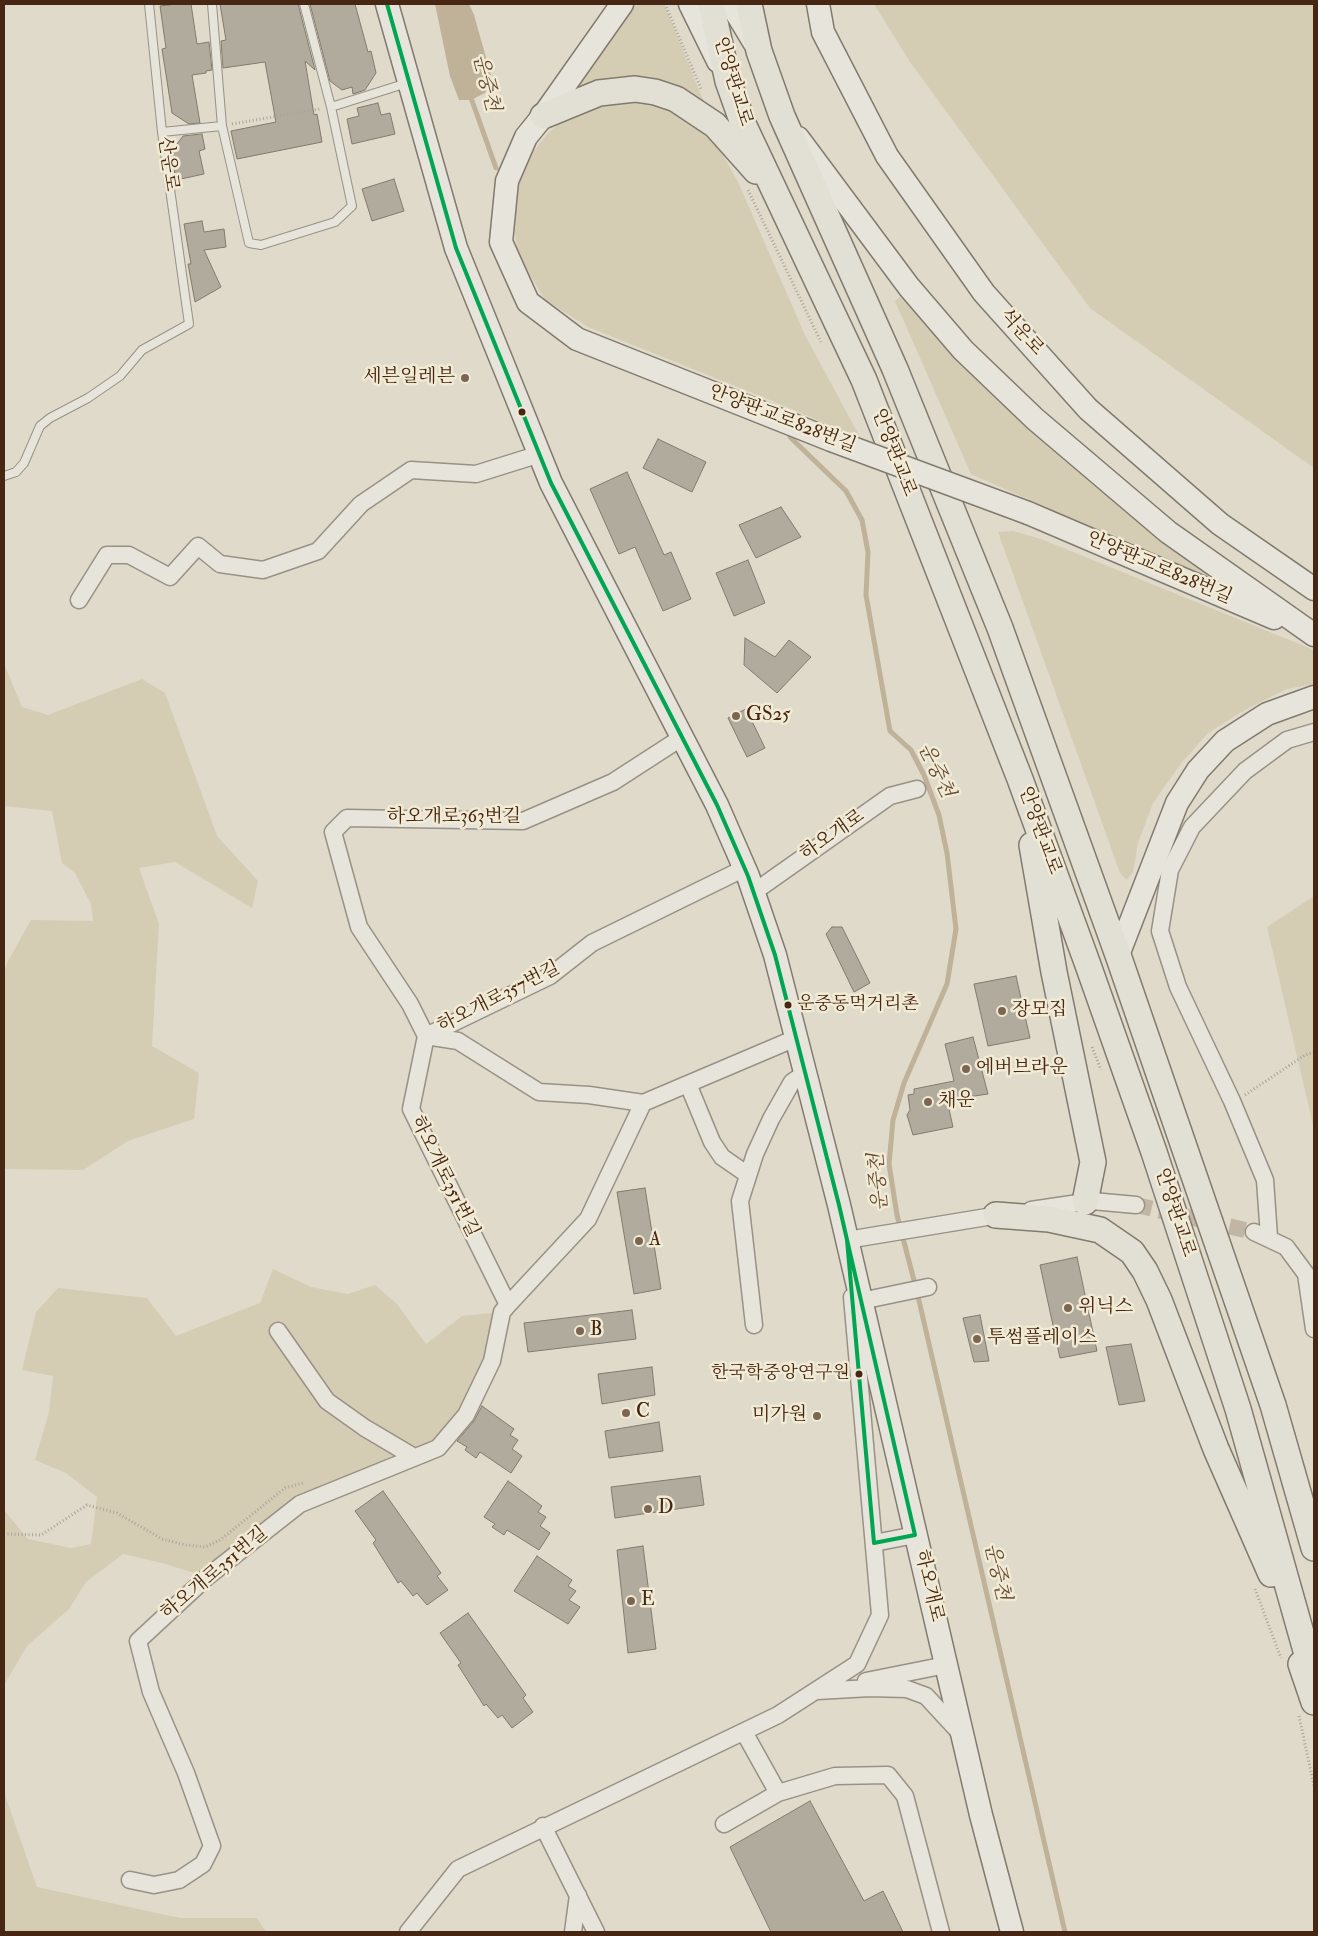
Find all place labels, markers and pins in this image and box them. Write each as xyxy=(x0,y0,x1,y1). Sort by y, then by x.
place label: 세븐일레븐 xyxy=(363,367,455,389)
marker: 세븐일레븐 xyxy=(459,372,471,384)
unlabelled marker xyxy=(517,407,527,417)
place label: GS25 xyxy=(746,705,790,727)
marker: GS25 xyxy=(730,710,742,722)
place label: 운중동먹거리촌 xyxy=(797,994,919,1016)
marker: 운중동먹거리촌 xyxy=(783,1000,793,1010)
place label: 장모집 xyxy=(1012,1000,1067,1022)
marker: 장모집 xyxy=(996,1005,1008,1017)
place label: 에버브라운 xyxy=(976,1058,1068,1080)
marker: 에버브라운 xyxy=(960,1063,972,1075)
place label: 채운 xyxy=(938,1091,975,1113)
marker: 채운 xyxy=(922,1096,934,1108)
place label: A xyxy=(649,1230,661,1252)
marker: A xyxy=(633,1235,645,1247)
place label: 위닉스 xyxy=(1078,1297,1133,1319)
marker: 위닉스 xyxy=(1062,1302,1074,1314)
place label: B xyxy=(590,1320,602,1342)
marker: B xyxy=(574,1325,586,1337)
place label: 투썸플레이스 xyxy=(987,1328,1097,1350)
marker: 투썸플레이스 xyxy=(971,1333,983,1345)
place label: 한국학중앙연구원 xyxy=(711,1363,850,1385)
marker: 한국학중앙연구원 xyxy=(854,1369,864,1379)
place label: C xyxy=(636,1402,650,1424)
place label: 미가원 xyxy=(752,1405,807,1427)
marker: C xyxy=(620,1407,632,1419)
marker: 미가원 xyxy=(811,1410,823,1422)
place label: D xyxy=(658,1498,673,1520)
marker: D xyxy=(642,1503,654,1515)
place label: E xyxy=(641,1590,655,1612)
marker: E xyxy=(625,1595,637,1607)

